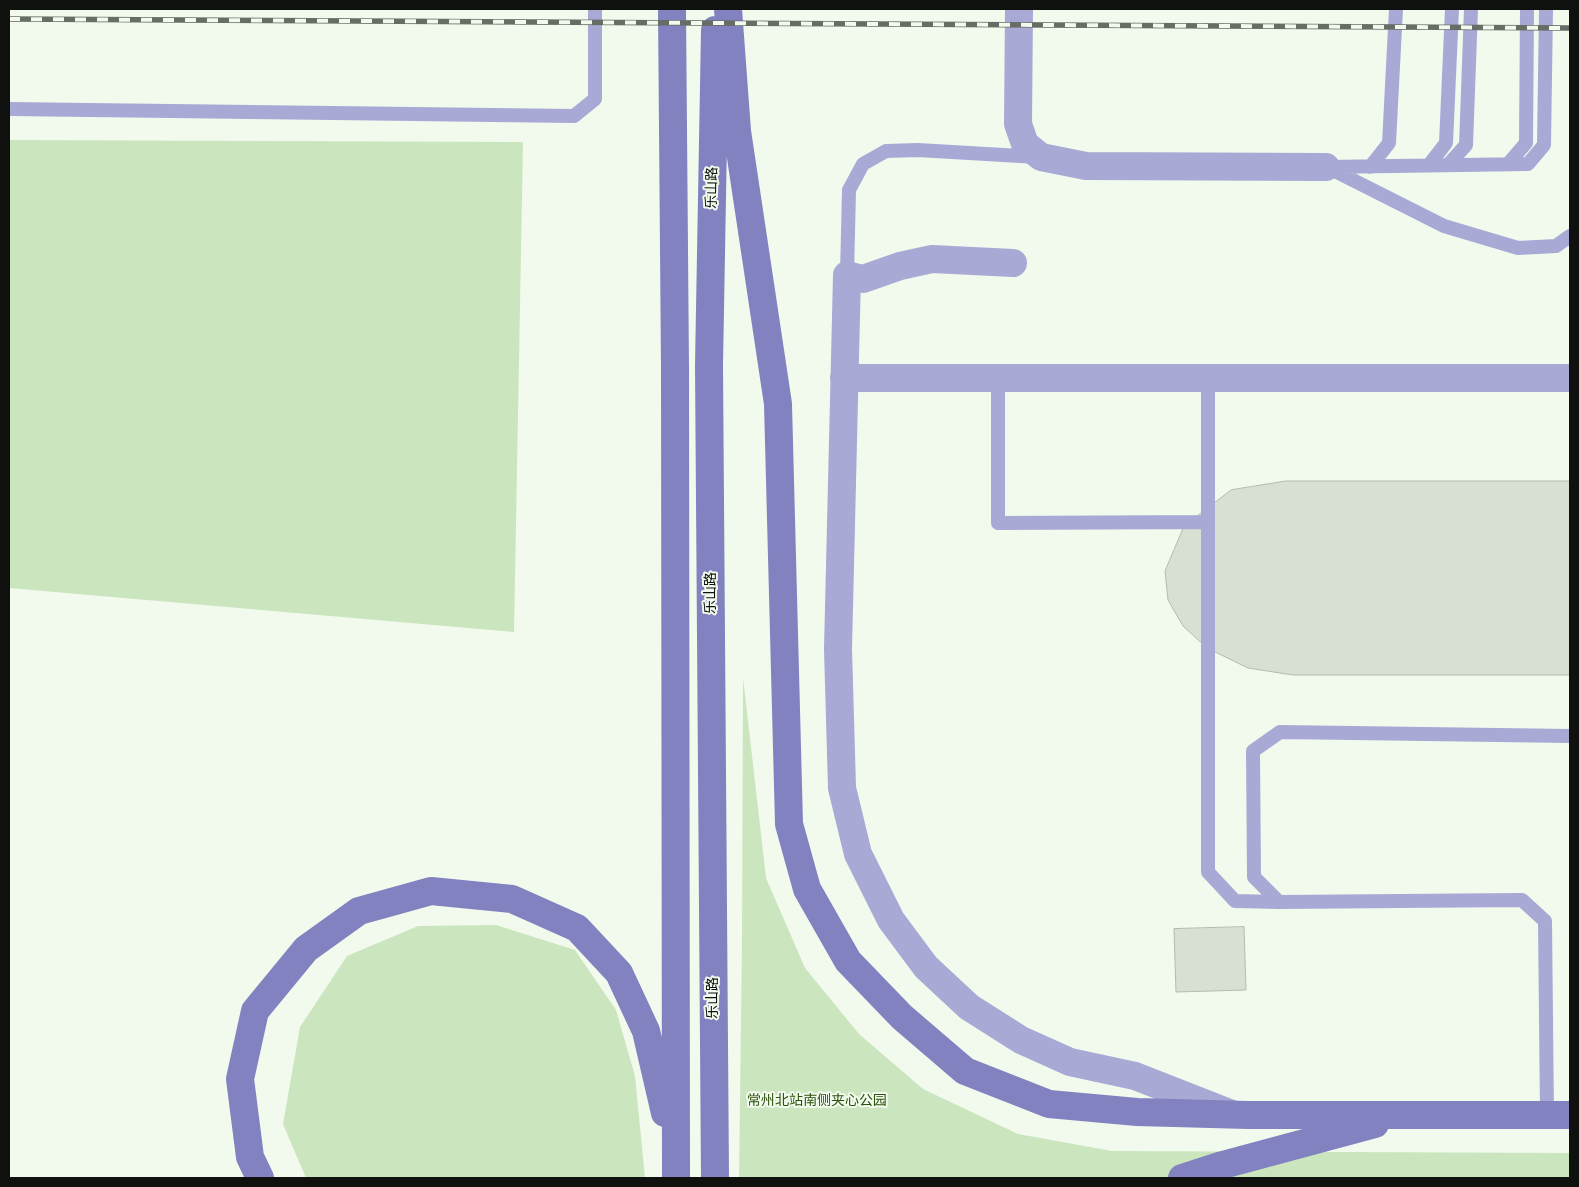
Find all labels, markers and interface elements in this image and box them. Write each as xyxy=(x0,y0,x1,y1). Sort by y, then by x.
street label: 乐山路 xyxy=(703,167,721,209)
street label: 乐山路 xyxy=(703,572,719,614)
street label: 乐山路 xyxy=(705,977,721,1019)
park label: 常州北站南侧夹心公园 xyxy=(747,1093,887,1109)

